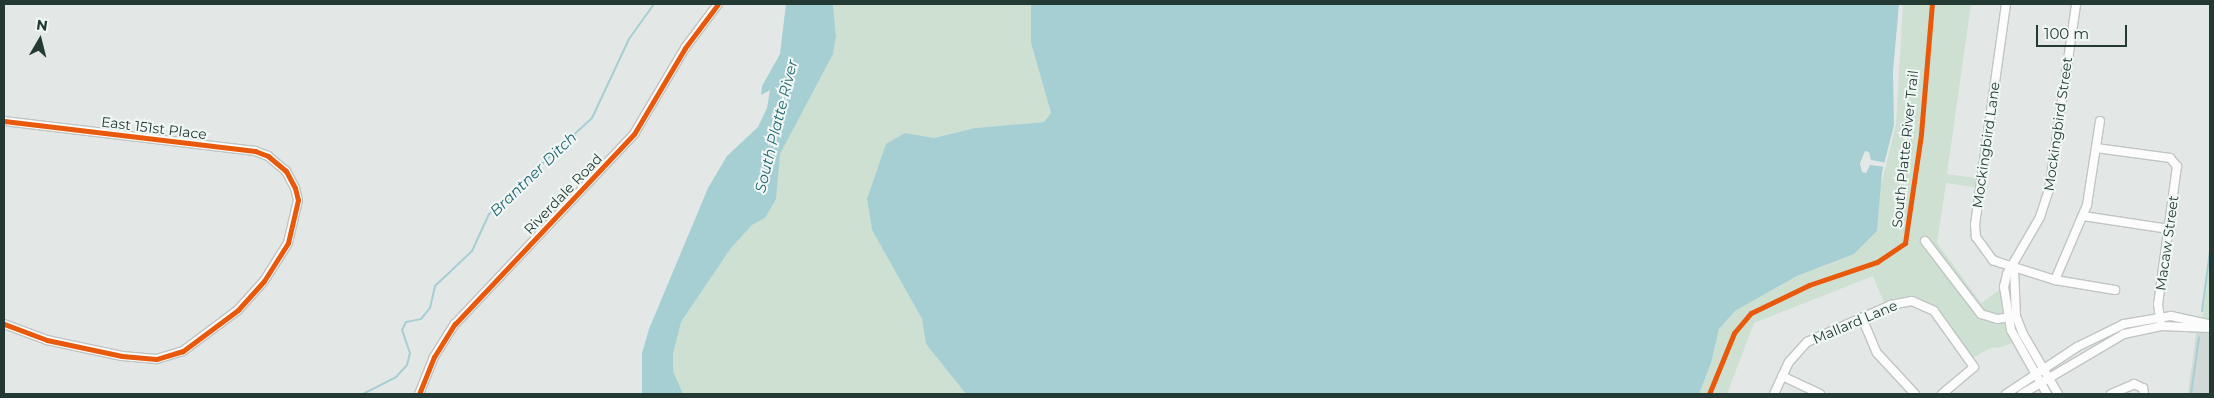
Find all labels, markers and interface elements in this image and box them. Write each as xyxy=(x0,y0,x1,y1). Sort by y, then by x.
north arrow xyxy=(15,15,65,65)
text: N xyxy=(35,15,49,35)
scale bar xyxy=(2039,15,2130,47)
text: 100 m xyxy=(2044,24,2089,43)
street label: Mockingbird Street xyxy=(2040,56,2076,192)
water label: South Platte River xyxy=(751,58,801,194)
street label: South Platte River Trail xyxy=(1888,69,1922,229)
street label: Mockingbird Lane xyxy=(1969,81,2003,209)
street label: East 151st Place xyxy=(100,113,208,143)
water label: Brantner Ditch xyxy=(486,128,580,220)
street label: Riverdale Road xyxy=(520,150,606,238)
street label: Macaw Street xyxy=(2152,194,2182,292)
street label: Mallard Lane xyxy=(1810,297,1900,347)

